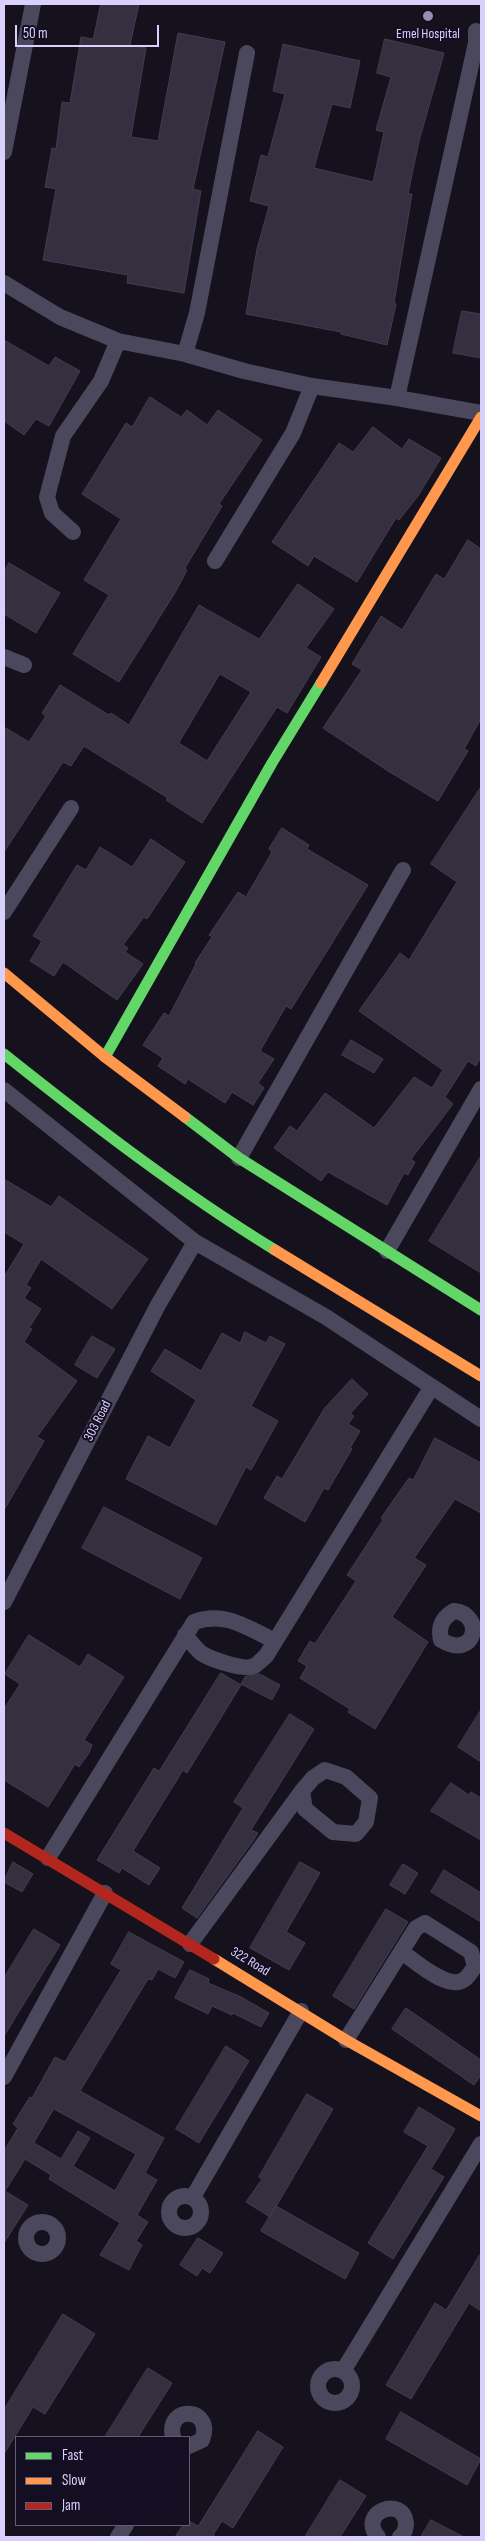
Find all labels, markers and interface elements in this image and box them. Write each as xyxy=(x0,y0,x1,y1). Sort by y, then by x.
marker: Emel Hospital xyxy=(421,9,435,23)
scale bar xyxy=(18,15,161,47)
text: 50 m xyxy=(23,24,48,43)
place label: Emel Hospital xyxy=(396,26,460,42)
street label: 303 Road xyxy=(81,1398,115,1444)
street label: 322 Road xyxy=(227,1944,273,1980)
legend xyxy=(15,2436,190,2526)
text: Fast xyxy=(62,2446,83,2465)
text: Slow xyxy=(62,2471,86,2490)
text: Jam xyxy=(62,2496,80,2515)

